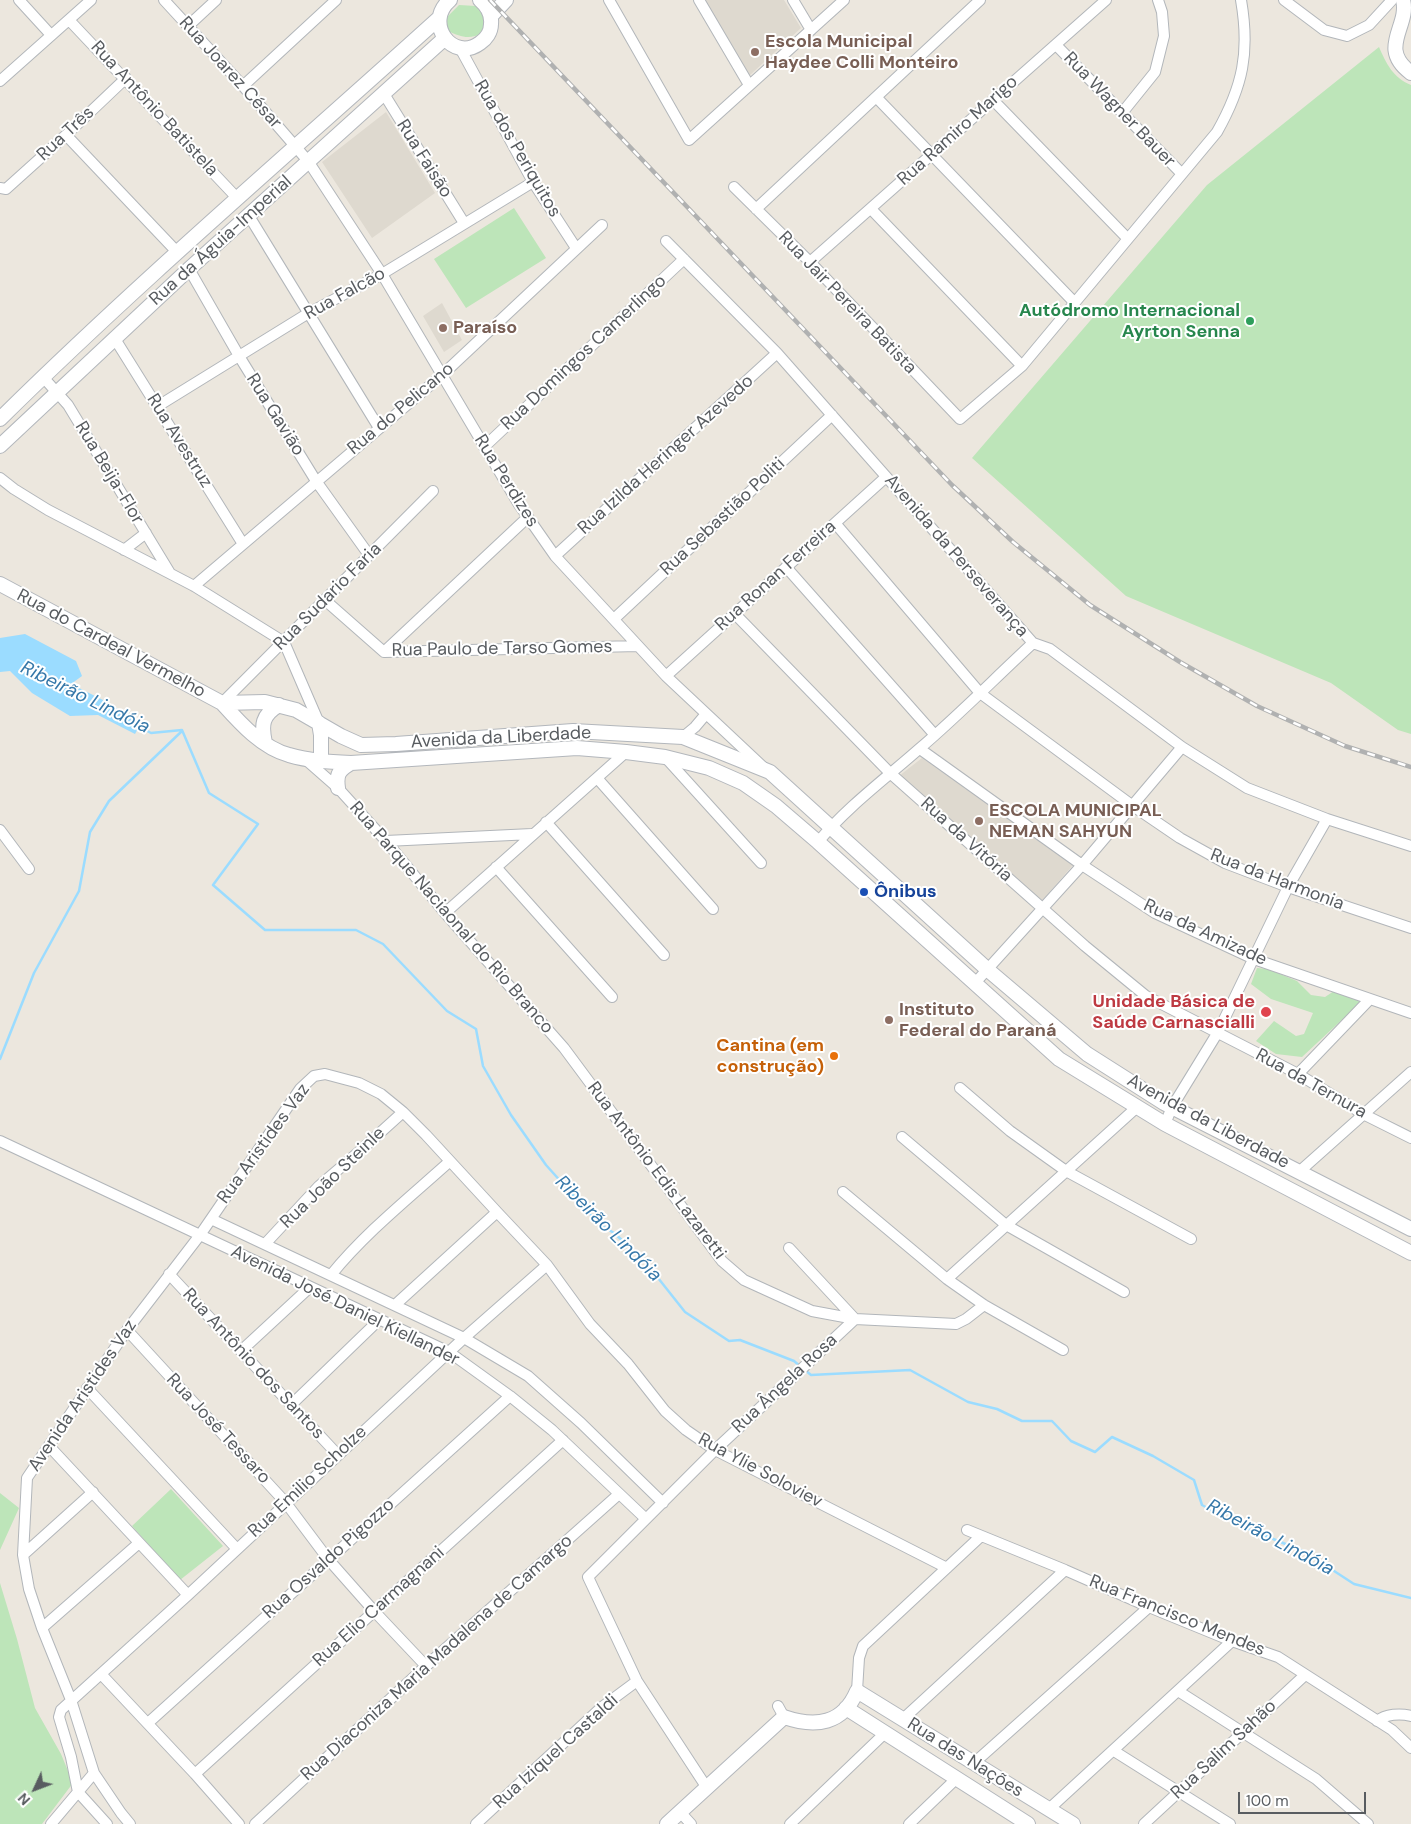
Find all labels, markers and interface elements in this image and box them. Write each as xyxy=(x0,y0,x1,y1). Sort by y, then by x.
street label: Rua Joarez César xyxy=(174,13,286,133)
place label: Escola Municipal Haydee Colli Monteiro xyxy=(765,31,958,74)
street label: Rua Antônio Batistela xyxy=(86,37,222,181)
marker: Escola Municipal Haydee Colli Monteiro xyxy=(749,46,761,58)
street label: Rua Wagner Bauer xyxy=(1059,48,1179,172)
street label: Rua Ramiro Marigo xyxy=(893,71,1023,191)
street label: Rua dos Periquitos xyxy=(469,77,565,221)
street label: Rua Três xyxy=(33,102,99,166)
street label: Rua Faisão xyxy=(391,116,457,202)
street label: Rua da Águia-Imperial xyxy=(145,171,297,311)
street label: Rua Jair Pereira Batista xyxy=(773,227,921,379)
street label: Rua Falcão xyxy=(301,263,389,325)
street label: Rua Domingos Camerlingo xyxy=(497,271,671,435)
place label: Autódromo Internacional Ayrton Senna xyxy=(1019,300,1240,342)
marker: Autódromo Internacional Ayrton Senna xyxy=(1244,315,1256,327)
place label: Paraíso xyxy=(453,317,517,339)
marker: Paraíso xyxy=(437,322,449,334)
street label: Rua do Pelicano xyxy=(344,358,458,460)
street label: Rua Gavião xyxy=(241,370,309,460)
street label: Rua Izilda Heringer Azevedo xyxy=(574,370,758,540)
street label: Rua Avestruz xyxy=(142,390,216,492)
street label: Rua Beija-Flor xyxy=(70,418,148,528)
street label: Rua Perdizes xyxy=(469,431,543,531)
street label: Rua Sebastião Politi xyxy=(656,454,790,580)
street label: Avenida da Perseverança xyxy=(879,470,1033,642)
street label: Rua Ronan Ferreira xyxy=(711,516,841,636)
street label: Rua Sudario Faria xyxy=(270,539,386,655)
street label: Rua do Cardeal Vermelho xyxy=(13,585,209,703)
street label: Rua Paulo de Tarso Gomes xyxy=(391,636,613,662)
water label: Ribeirão Lindóia xyxy=(17,657,153,739)
street label: Avenida da Liberdade xyxy=(410,722,592,754)
street label: Rua da Vitória xyxy=(916,793,1016,887)
street label: Rua Parque Naciaonal do Rio Branco xyxy=(344,798,558,1038)
place label: ESCOLA MUNICIPAL NEMAN SAHYUN xyxy=(989,800,1162,842)
marker: ESCOLA MUNICIPAL NEMAN SAHYUN xyxy=(973,815,985,827)
street label: Rua da Harmonia xyxy=(1207,845,1347,915)
place label: Ônibus xyxy=(874,881,937,903)
marker: Ônibus xyxy=(858,886,870,898)
street label: Rua da Amizade xyxy=(1140,895,1270,971)
place label: Unidade Básica de Saúde Carnascialli xyxy=(1092,991,1255,1034)
place label: Instituto Federal do Paraná xyxy=(899,999,1057,1042)
marker: Unidade Básica de Saúde Carnascialli xyxy=(1259,1005,1273,1019)
marker: Instituto Federal do Paraná xyxy=(883,1014,895,1026)
place label: Cantina (em construção) xyxy=(716,1035,824,1078)
street label: Rua da Ternura xyxy=(1252,1045,1370,1123)
marker: Cantina (em construção) xyxy=(828,1050,840,1062)
street label: Avenida da Liberdade xyxy=(1123,1070,1293,1174)
street label: Rua Antônio Edis Lazaretti xyxy=(582,1078,730,1264)
street label: Rua Aristides Vaz xyxy=(213,1080,315,1208)
street label: Rua João Steinle xyxy=(276,1123,390,1233)
water label: Ribeirão Lindóia xyxy=(550,1171,666,1287)
street label: Avenida José Daniel Kiellander xyxy=(227,1241,463,1371)
street label: Rua Antônio dos Santos xyxy=(177,1284,329,1444)
street label: Avenida Aristides Vaz xyxy=(24,1316,142,1476)
street label: Rua Ângela Rosa xyxy=(728,1330,842,1438)
street label: Rua José Tessaro xyxy=(161,1369,275,1489)
street label: Rua Emilio Scholze xyxy=(244,1422,372,1542)
street label: Rua Ylie Soloviev xyxy=(694,1429,826,1513)
street label: Rua Osvaldo Pigozzo xyxy=(259,1494,399,1624)
water label: Ribeirão Lindóia xyxy=(1202,1495,1338,1581)
street label: Rua Diaconiza Maria Madalena de Camargo xyxy=(297,1530,577,1786)
street label: Rua Elio Carmagnani xyxy=(309,1542,449,1672)
street label: Rua Francisco Mendes xyxy=(1086,1571,1268,1661)
street label: Rua Iziquel Castaldi xyxy=(489,1690,623,1814)
street label: Rua Salim Sahão xyxy=(1167,1696,1281,1804)
street label: Rua das Nações xyxy=(903,1714,1027,1802)
north arrow xyxy=(10,1764,60,1814)
scale bar xyxy=(1241,1782,1368,1814)
text: N xyxy=(14,1789,34,1809)
text: 100 m xyxy=(1246,1791,1289,1811)

